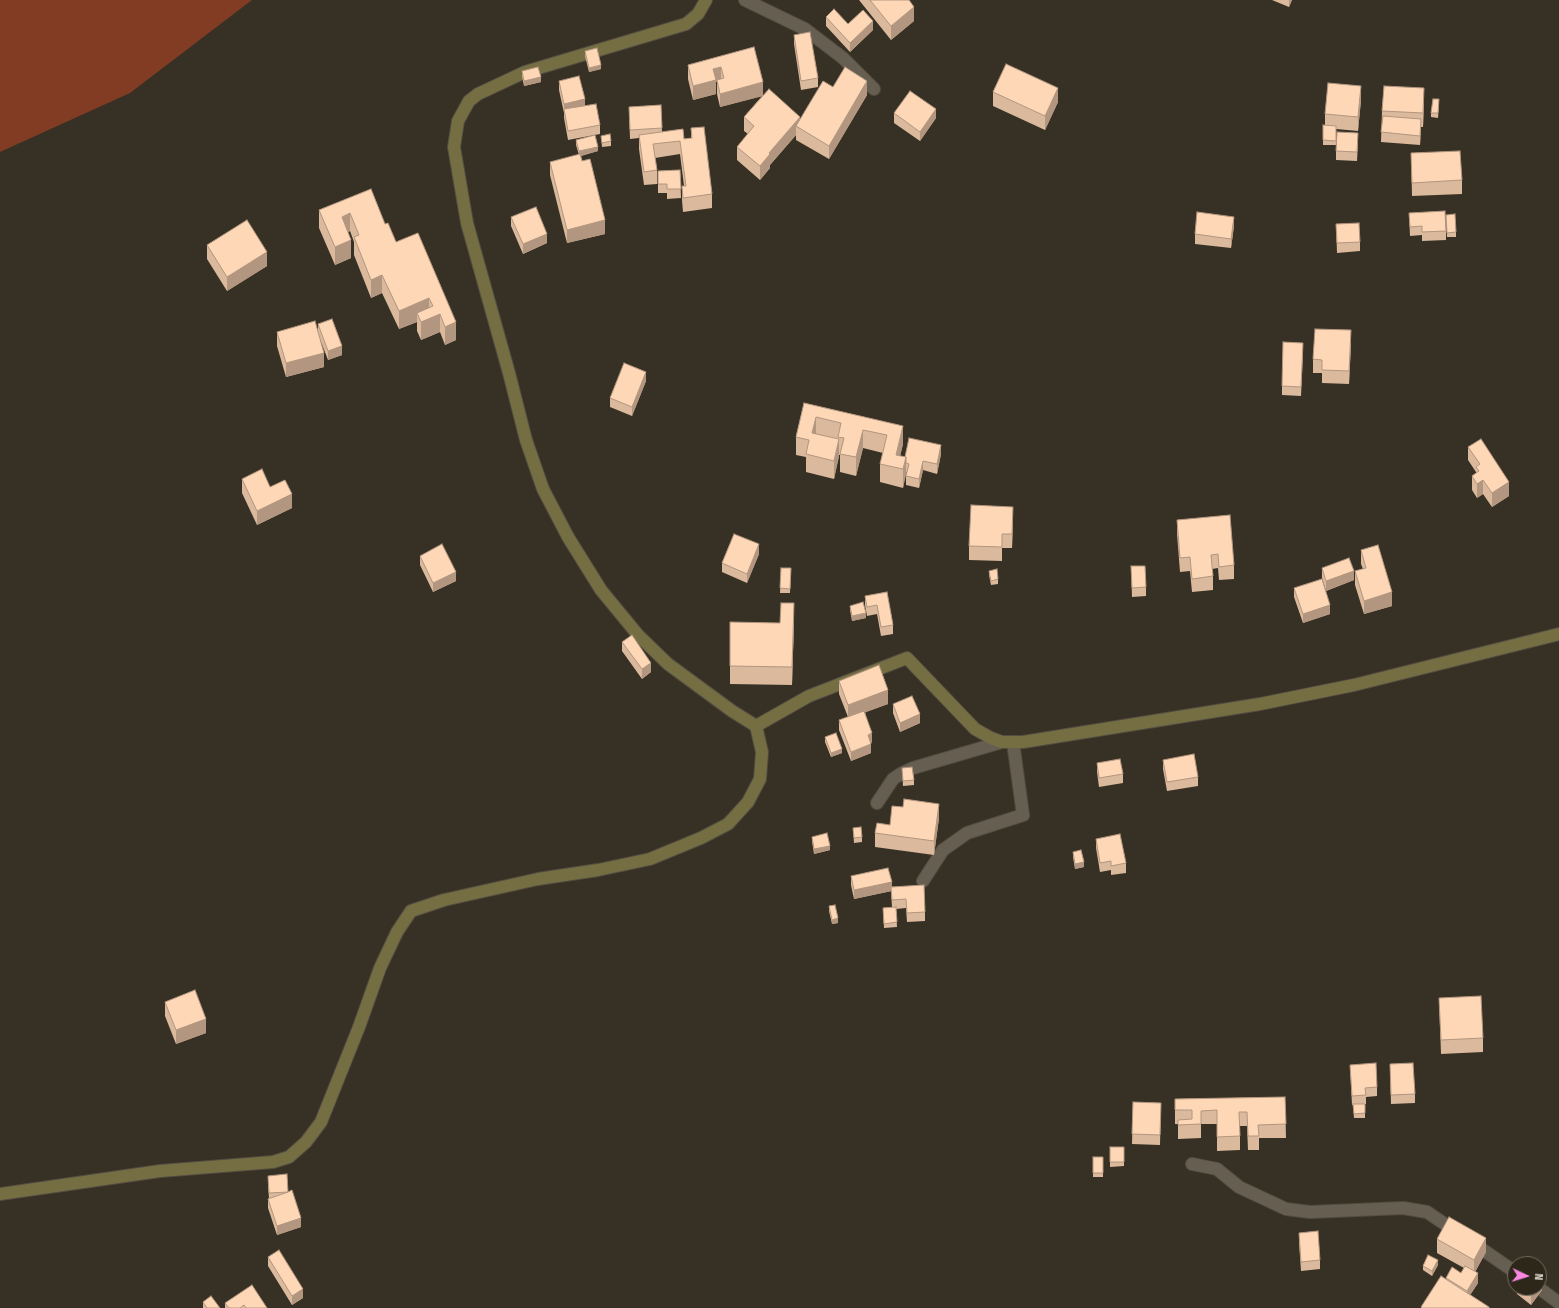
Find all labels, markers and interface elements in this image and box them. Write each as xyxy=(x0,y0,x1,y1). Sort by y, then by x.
north arrow xyxy=(1507,1256,1547,1296)
text: N xyxy=(1532,1273,1545,1281)

